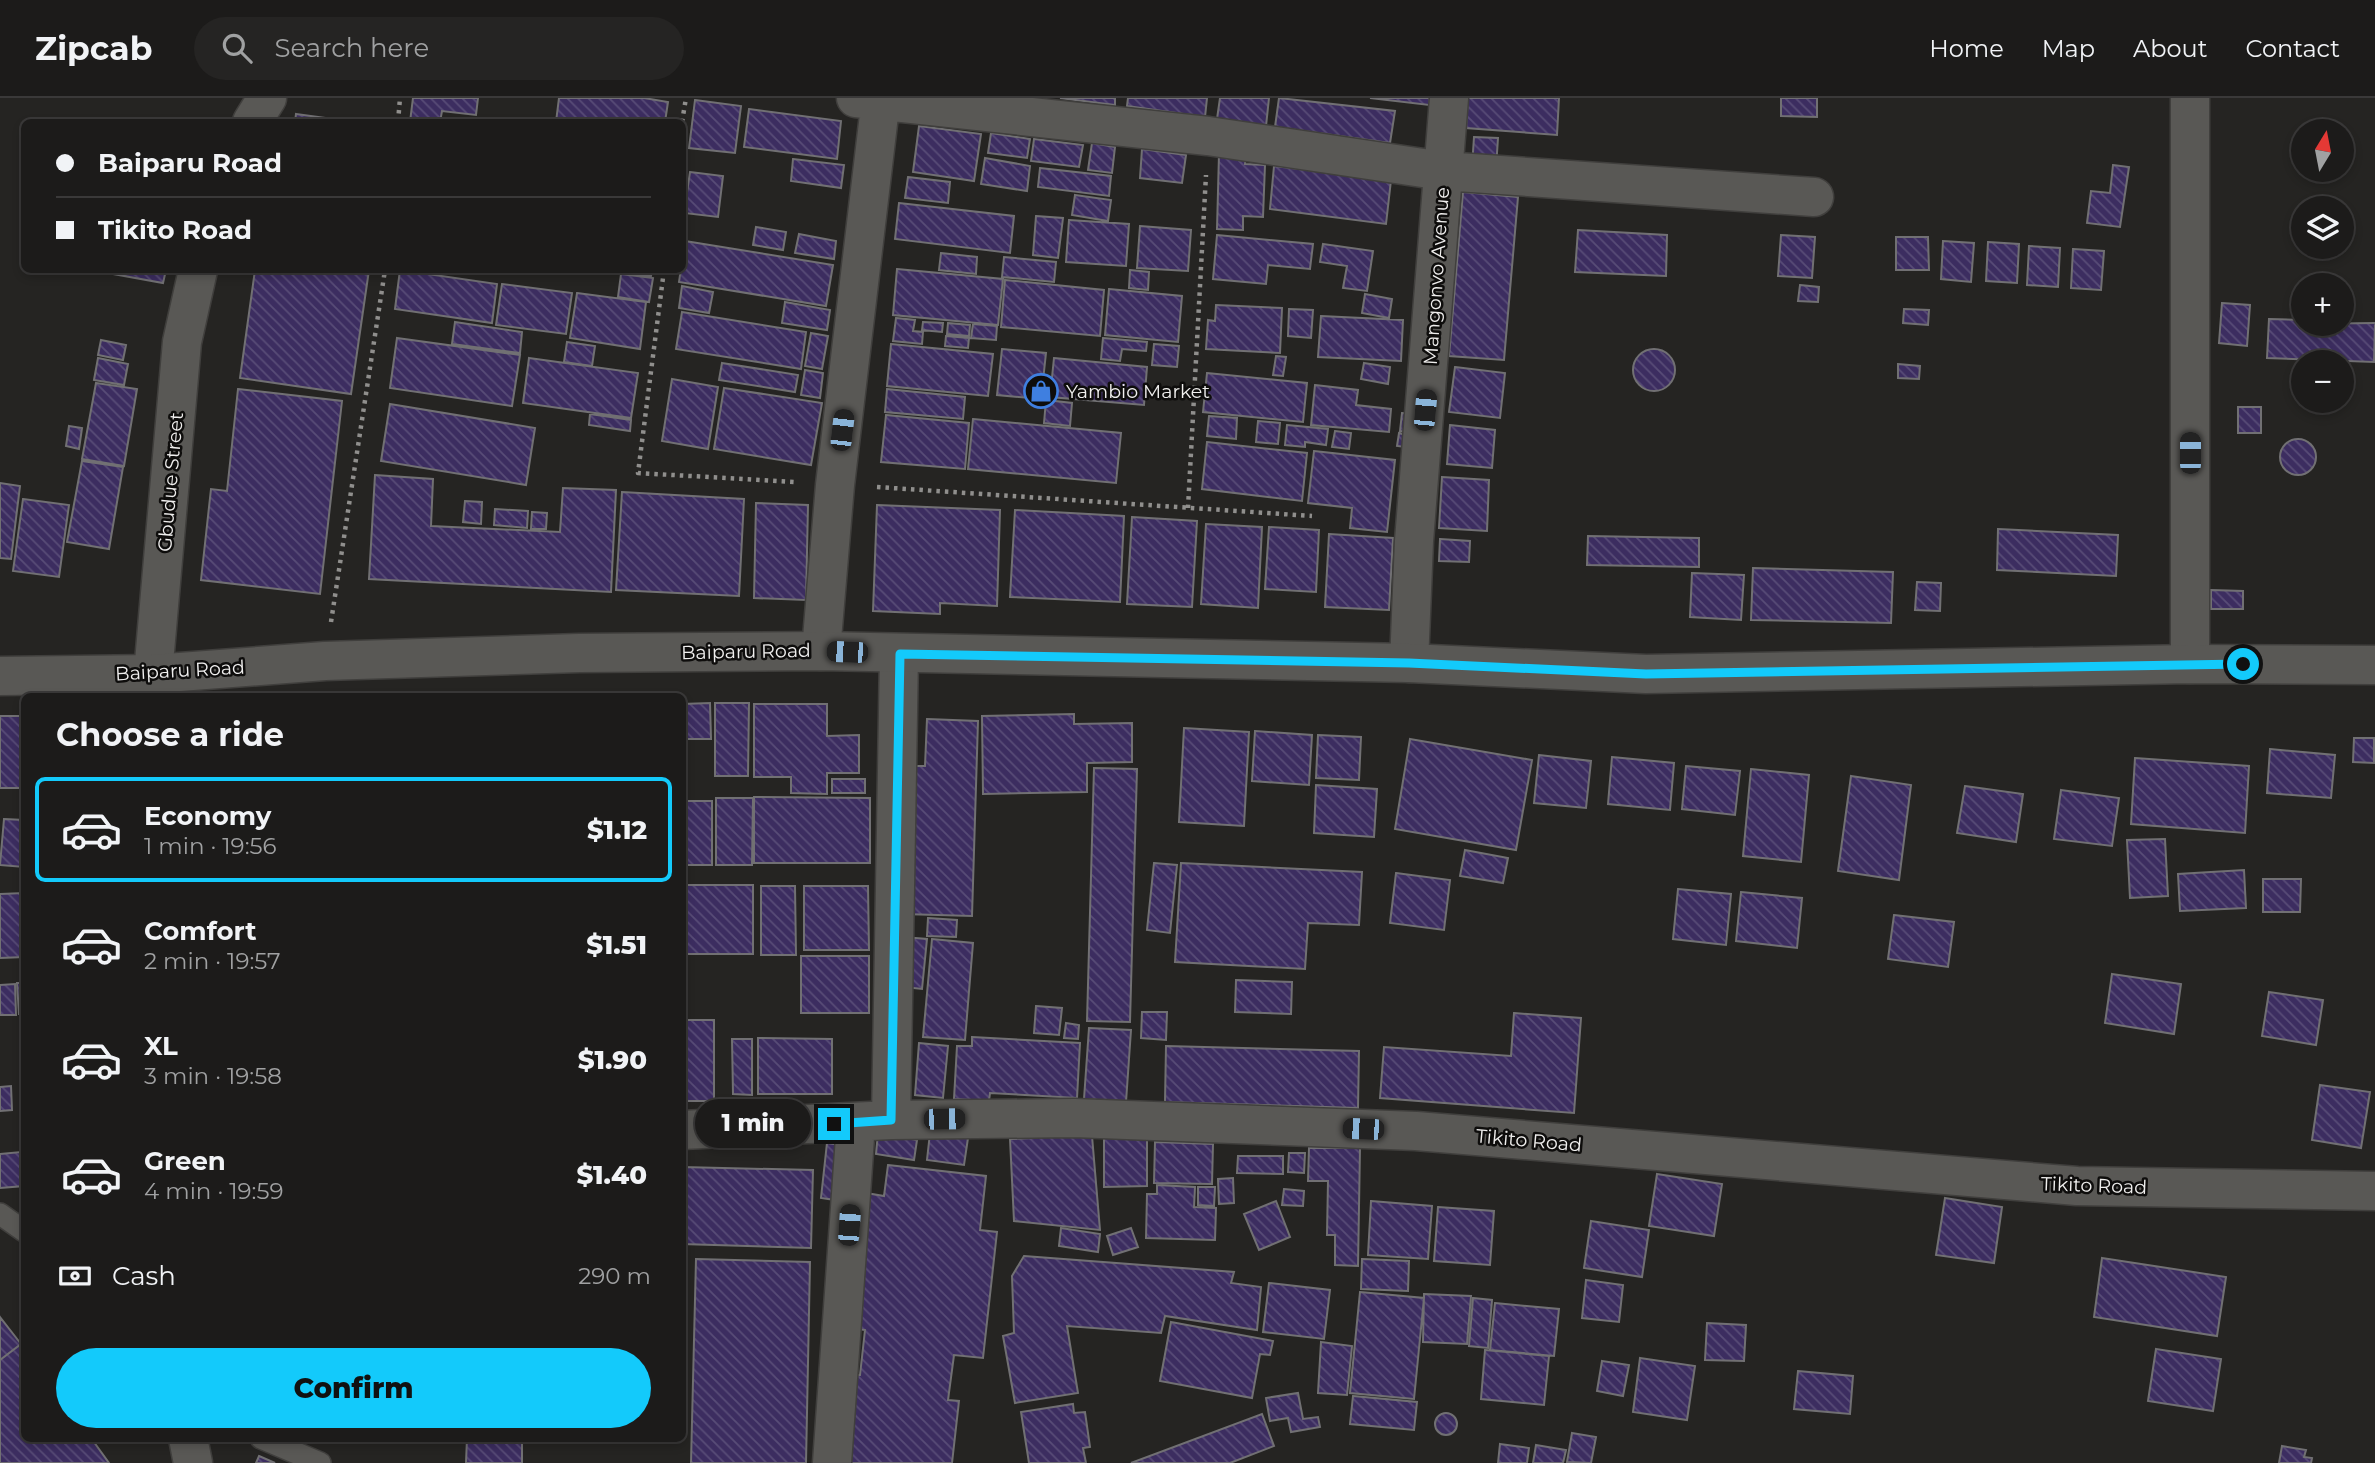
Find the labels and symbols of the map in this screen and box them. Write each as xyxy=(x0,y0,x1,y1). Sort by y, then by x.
north arrow xyxy=(2291,119,2354,182)
street label: Mangonvo Avenue xyxy=(1419,186,1454,366)
shop icon: Yambio Market xyxy=(1022,372,1060,410)
place label: Yambio Market xyxy=(1066,380,1210,403)
car xyxy=(1413,388,1438,432)
car xyxy=(830,408,855,452)
street label: Gbudue Street xyxy=(153,411,188,553)
car xyxy=(2180,432,2201,474)
street label: Baiparu Road xyxy=(681,639,811,664)
car xyxy=(826,641,869,663)
route start xyxy=(2227,648,2259,680)
street label: Baiparu Road xyxy=(115,656,245,685)
callout: 1 min xyxy=(694,1100,810,1148)
route end xyxy=(818,1108,850,1140)
car xyxy=(923,1108,966,1130)
car xyxy=(1342,1118,1385,1140)
street label: Tikito Road xyxy=(1475,1124,1583,1157)
street label: Tikito Road xyxy=(2040,1172,2147,1199)
car xyxy=(838,1203,861,1247)

